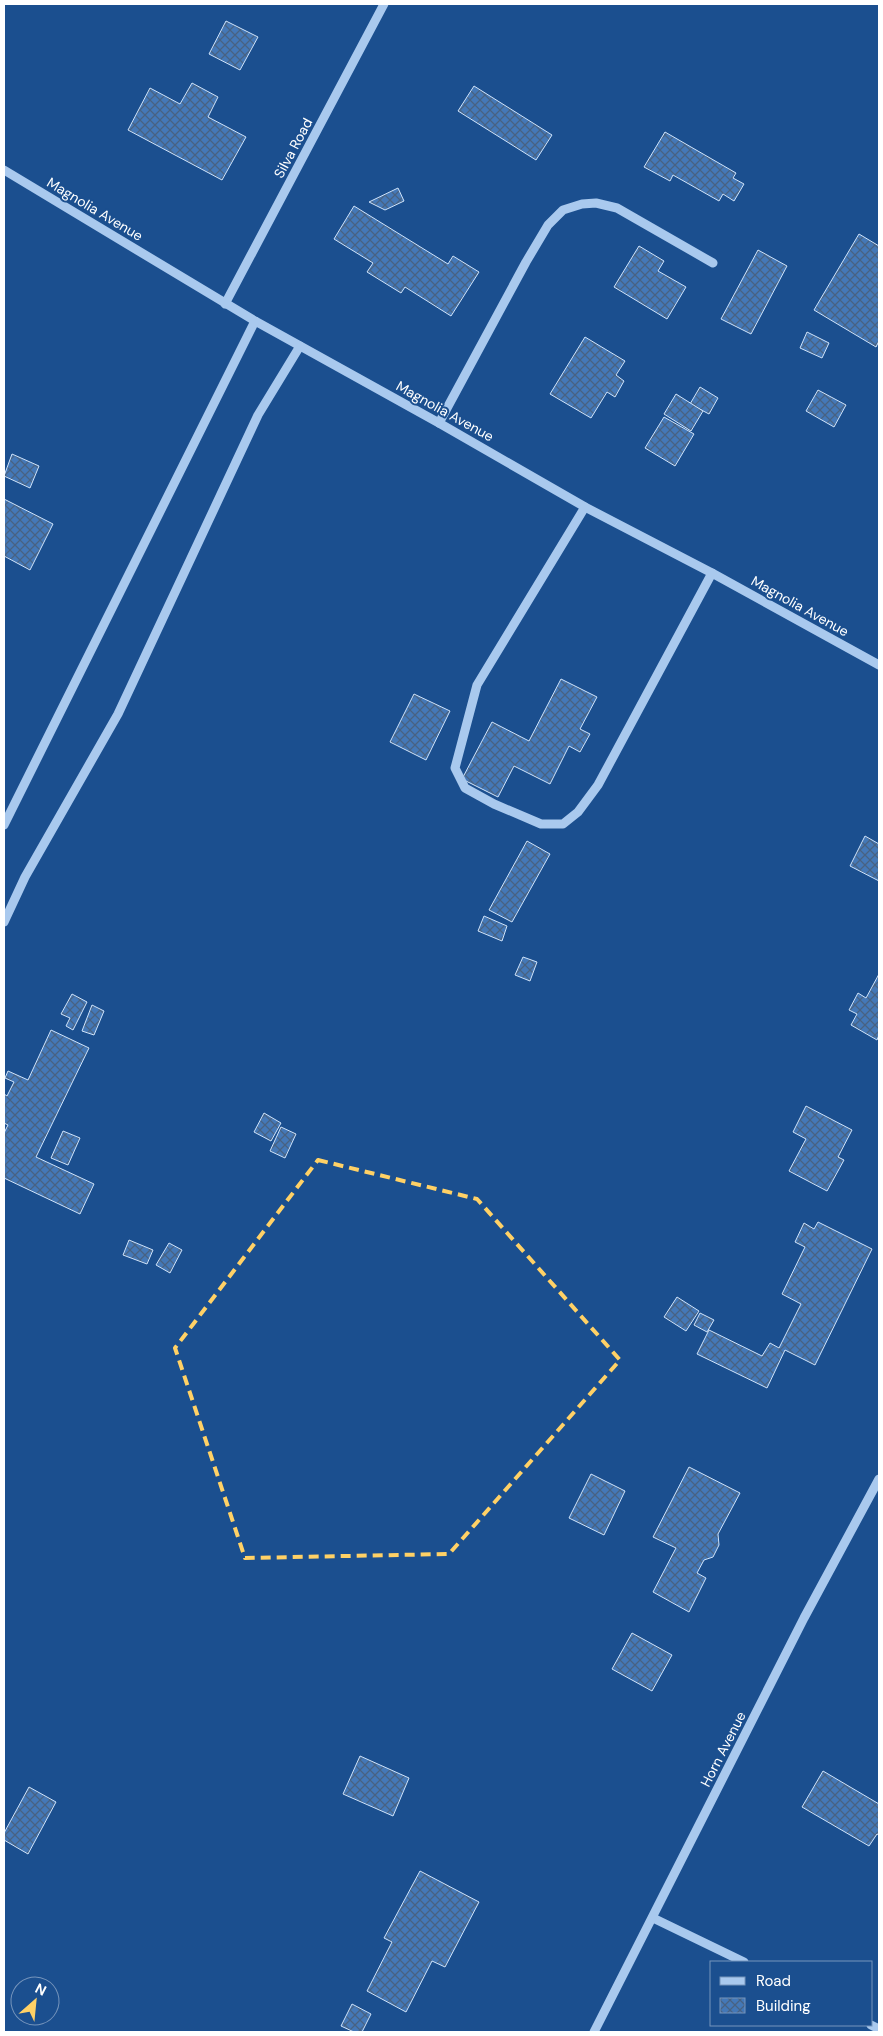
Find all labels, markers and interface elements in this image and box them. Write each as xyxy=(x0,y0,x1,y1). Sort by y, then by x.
street label: Silva Road xyxy=(270,115,316,181)
street label: Magnolia Avenue xyxy=(44,173,146,245)
street label: Magnolia Avenue xyxy=(393,377,497,445)
street label: Magnolia Avenue xyxy=(748,572,852,640)
street label: Horn Avenue xyxy=(696,1708,750,1790)
legend xyxy=(710,1961,873,2026)
text: Road xyxy=(756,1971,791,1991)
north arrow xyxy=(10,1976,60,2026)
text: N xyxy=(32,1979,50,2000)
text: Building xyxy=(756,1996,811,2016)

